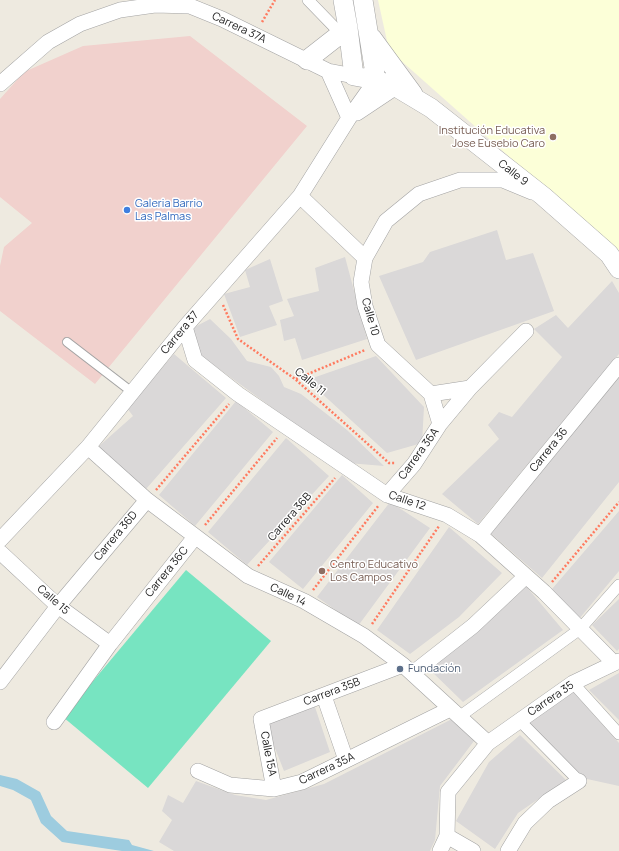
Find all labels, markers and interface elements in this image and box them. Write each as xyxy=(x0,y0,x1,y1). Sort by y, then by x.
street label: Carrera 37A xyxy=(210,10,268,46)
place label: Institución Educativa Jose Eusebio Caro xyxy=(439,124,545,150)
marker: Institución Educativa Jose Eusebio Caro xyxy=(548,132,558,142)
street label: Calle 9 xyxy=(495,157,531,189)
place label: Galeria Barrio Las Palmas xyxy=(135,197,203,223)
marker: Galeria Barrio Las Palmas xyxy=(122,205,132,215)
street label: Calle 10 xyxy=(358,297,382,337)
street label: Carrera 37 xyxy=(158,309,202,357)
street label: Calle 11 xyxy=(292,365,328,399)
street label: Carrera 36 xyxy=(527,425,571,475)
street label: Carrera 36A xyxy=(396,426,442,482)
street label: Calle 12 xyxy=(387,489,427,513)
street label: Carrera 36B xyxy=(265,490,315,544)
street label: Carrera 36D xyxy=(91,509,141,563)
street label: Carrera 36C xyxy=(143,544,191,600)
place label: Centro Educativo Los Campos xyxy=(330,558,418,584)
marker: Centro Educativo Los Campos xyxy=(317,566,327,576)
street label: Calle 14 xyxy=(268,581,308,609)
street label: Calle 15 xyxy=(34,582,72,618)
place label: Fundación xyxy=(408,662,461,676)
marker: Fundación xyxy=(395,664,405,674)
street label: Carrera 35B xyxy=(302,675,362,709)
street label: Carrera 35 xyxy=(525,679,577,719)
street label: Calle 15A xyxy=(257,730,279,778)
street label: Carrera 35A xyxy=(297,750,357,788)

